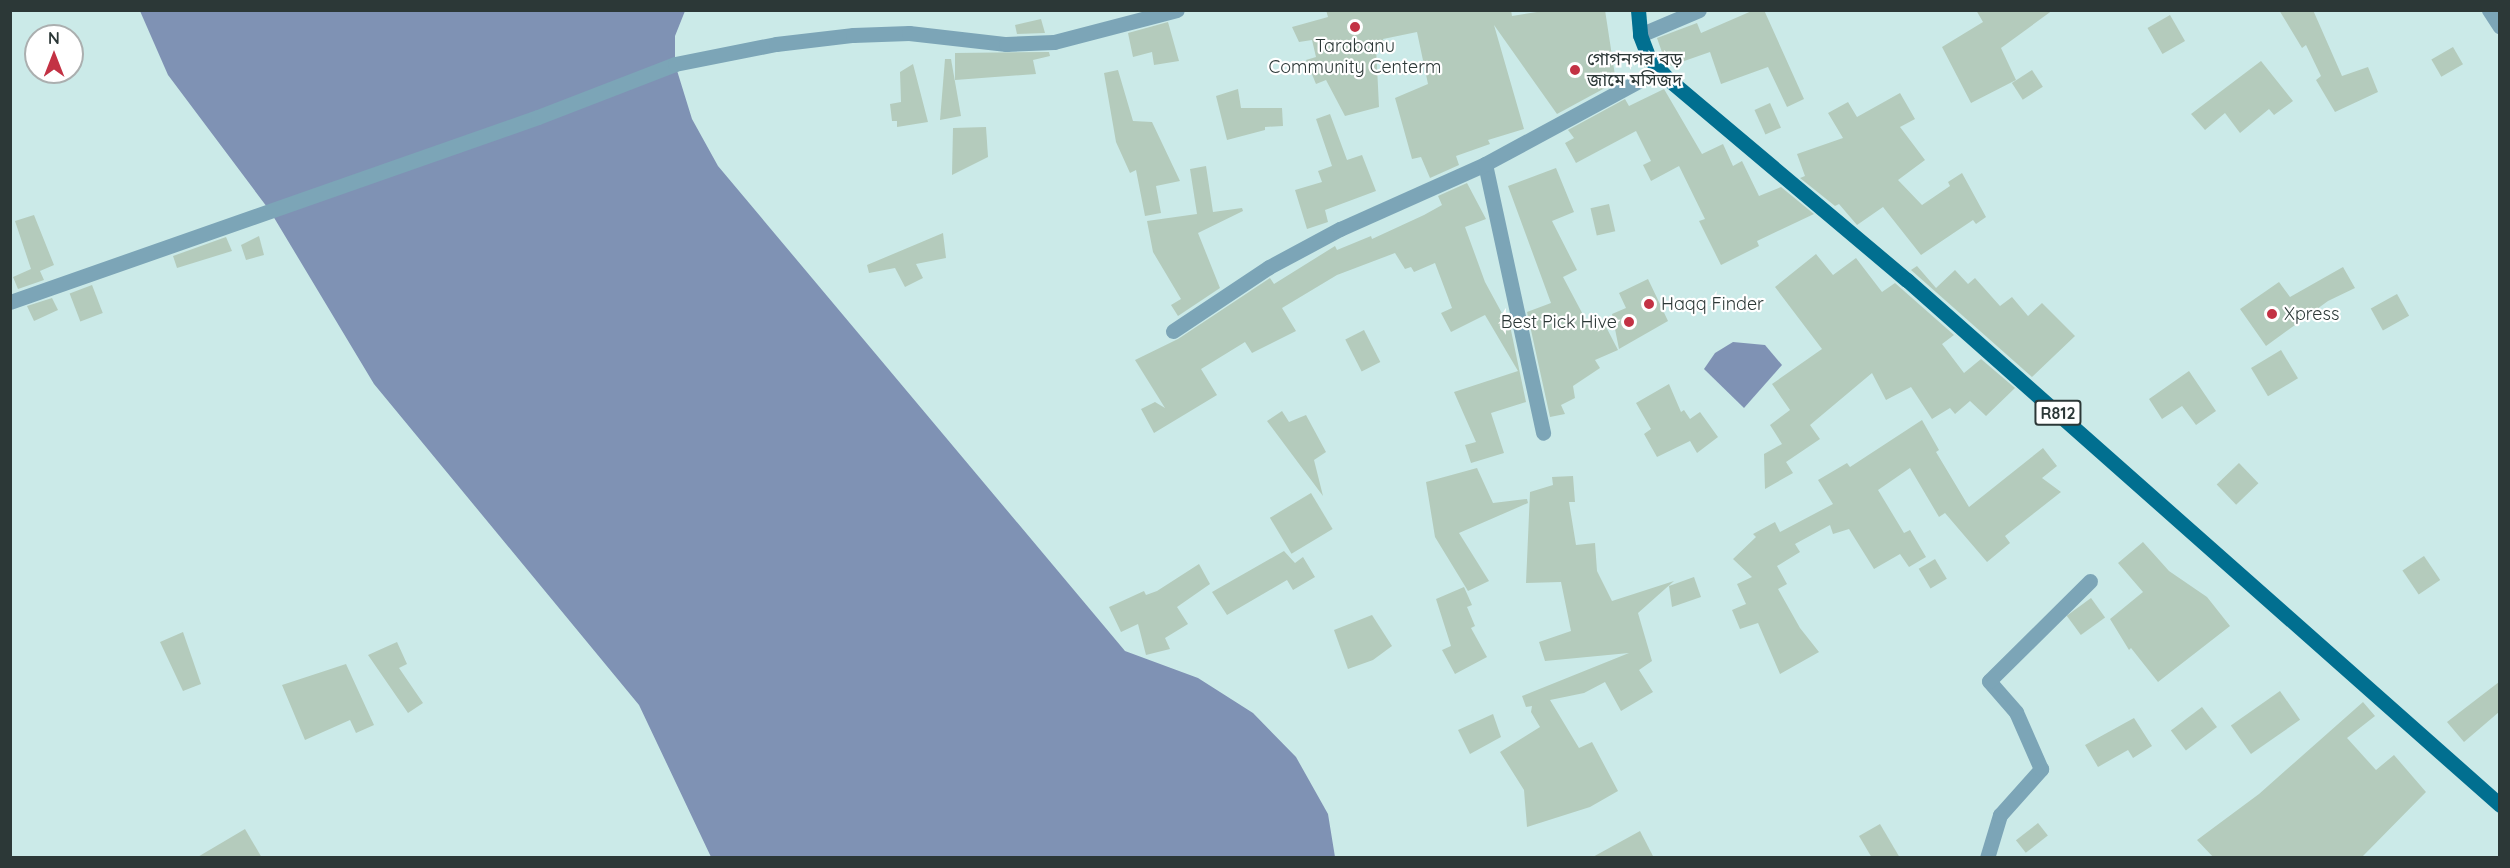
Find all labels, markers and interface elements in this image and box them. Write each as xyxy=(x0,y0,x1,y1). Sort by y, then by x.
marker: Tarabanu Community Centerm xyxy=(1348,20,1362,34)
north arrow xyxy=(24,24,84,84)
text: N xyxy=(48,28,60,48)
place label: Tarabanu Community Centerm xyxy=(1268,36,1442,78)
place label: গোগনগর বড় জামে মসিজদ xyxy=(1587,49,1682,92)
marker: গোগনগর বড় জামে মসিজদ xyxy=(1568,63,1582,77)
place label: Haqq Finder xyxy=(1661,293,1764,315)
marker: Haqq Finder xyxy=(1642,297,1656,311)
place label: Xpress xyxy=(2284,303,2339,325)
marker: Xpress xyxy=(2265,307,2279,321)
place label: Best Pick Hive xyxy=(1501,311,1617,333)
marker: Best Pick Hive xyxy=(1622,315,1636,329)
road number: R812 xyxy=(2034,400,2082,426)

